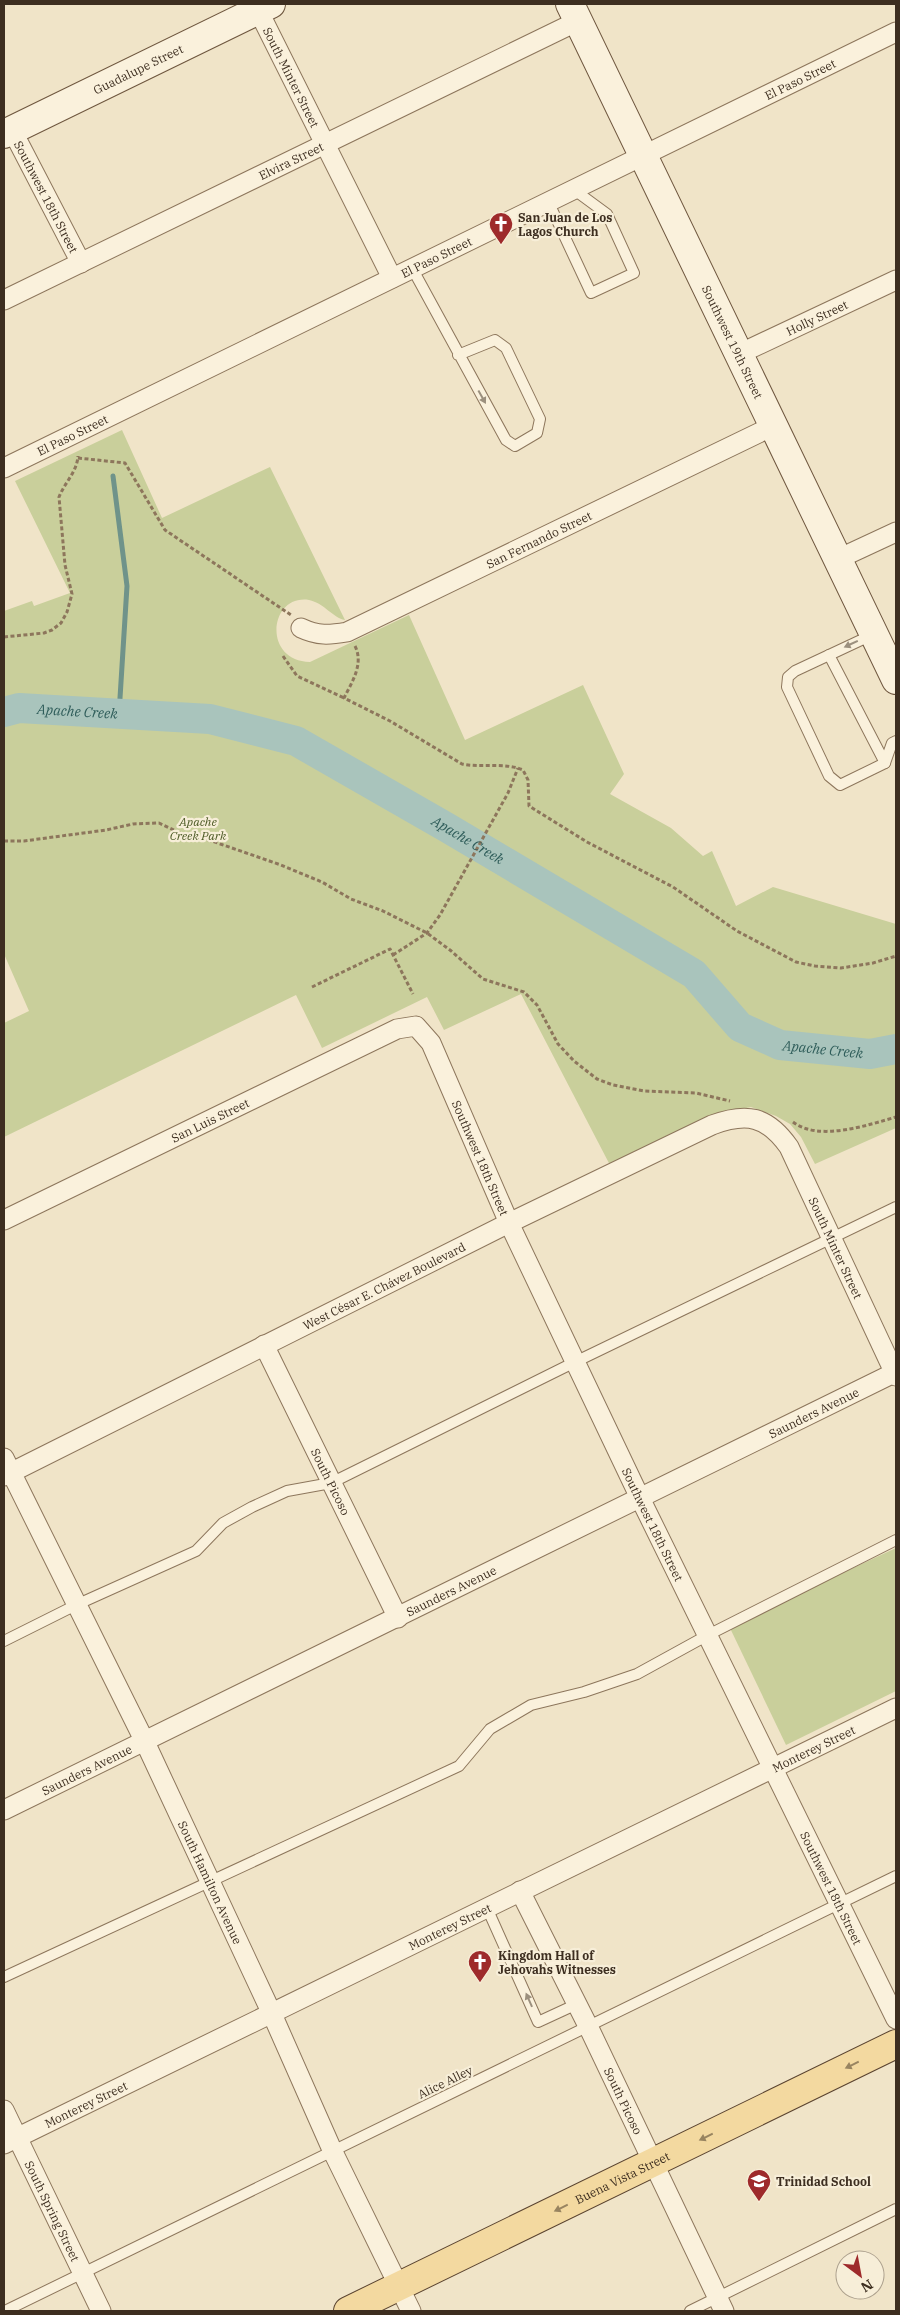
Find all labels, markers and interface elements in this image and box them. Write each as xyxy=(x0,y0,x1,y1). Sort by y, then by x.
street label: South Minter Street xyxy=(260,24,323,130)
street label: Guadalupe Street xyxy=(91,41,185,97)
street label: El Paso Street xyxy=(762,55,838,103)
street label: Southwest 18th Street xyxy=(11,138,82,255)
street label: Elvira Street xyxy=(256,139,326,183)
place label: San Juan de Los Lagos Church xyxy=(518,210,612,239)
church icon: San Juan de Los Lagos Church xyxy=(488,211,514,245)
street label: El Paso Street xyxy=(398,233,474,280)
street label: Southwest 19th Street xyxy=(699,283,767,401)
street label: Holly Street xyxy=(784,296,850,338)
one-way arrow xyxy=(478,390,486,404)
street label: El Paso Street xyxy=(34,411,110,458)
street label: San Fernando Street xyxy=(483,507,594,571)
one-way arrow xyxy=(844,640,859,648)
water label: Apache Creek xyxy=(35,700,119,723)
water label: Apache Creek xyxy=(428,811,508,869)
park label: Apache Creek Park xyxy=(170,814,227,843)
water label: Apache Creek xyxy=(781,1036,865,1062)
street label: San Luis Street xyxy=(169,1095,251,1145)
street label: Southwest 18th Street xyxy=(449,1098,512,1218)
street label: South Minter Street xyxy=(806,1194,866,1301)
street label: West César E. Chávez Boulevard xyxy=(300,1239,468,1333)
street label: Saunders Avenue xyxy=(766,1384,861,1441)
street label: South Picoso xyxy=(308,1446,354,1518)
street label: Southwest 18th Street xyxy=(619,1465,687,1583)
street label: Saunders Avenue xyxy=(403,1562,499,1619)
street label: Monterey Street xyxy=(770,1722,857,1775)
street label: Saunders Avenue xyxy=(39,1741,134,1798)
street label: South Hamilton Avenue xyxy=(175,1818,246,1946)
street label: Southwest 18th Street xyxy=(797,1829,866,1947)
street label: Monterey Street xyxy=(406,1900,493,1953)
place label: Kingdom Hall of Jehovahs Witnesses xyxy=(498,1948,616,1977)
church icon: Kingdom Hall of Jehovahs Witnesses xyxy=(467,1949,493,1983)
one-way arrow xyxy=(524,1993,532,2007)
one-way arrow xyxy=(845,2061,860,2069)
street label: Alice Alley xyxy=(415,2062,475,2102)
street label: South Picoso xyxy=(601,2065,646,2137)
street label: Monterey Street xyxy=(42,2077,130,2131)
one-way arrow xyxy=(699,2132,714,2141)
street label: Buena Vista Street xyxy=(572,2148,672,2207)
street label: South Spring Street xyxy=(22,2158,83,2264)
school or university icon: Trinidad School xyxy=(746,2168,772,2202)
place label: Trinidad School xyxy=(776,2174,871,2189)
one-way arrow xyxy=(553,2204,568,2212)
north arrow xyxy=(835,2250,885,2300)
text: N xyxy=(857,2275,876,2297)

